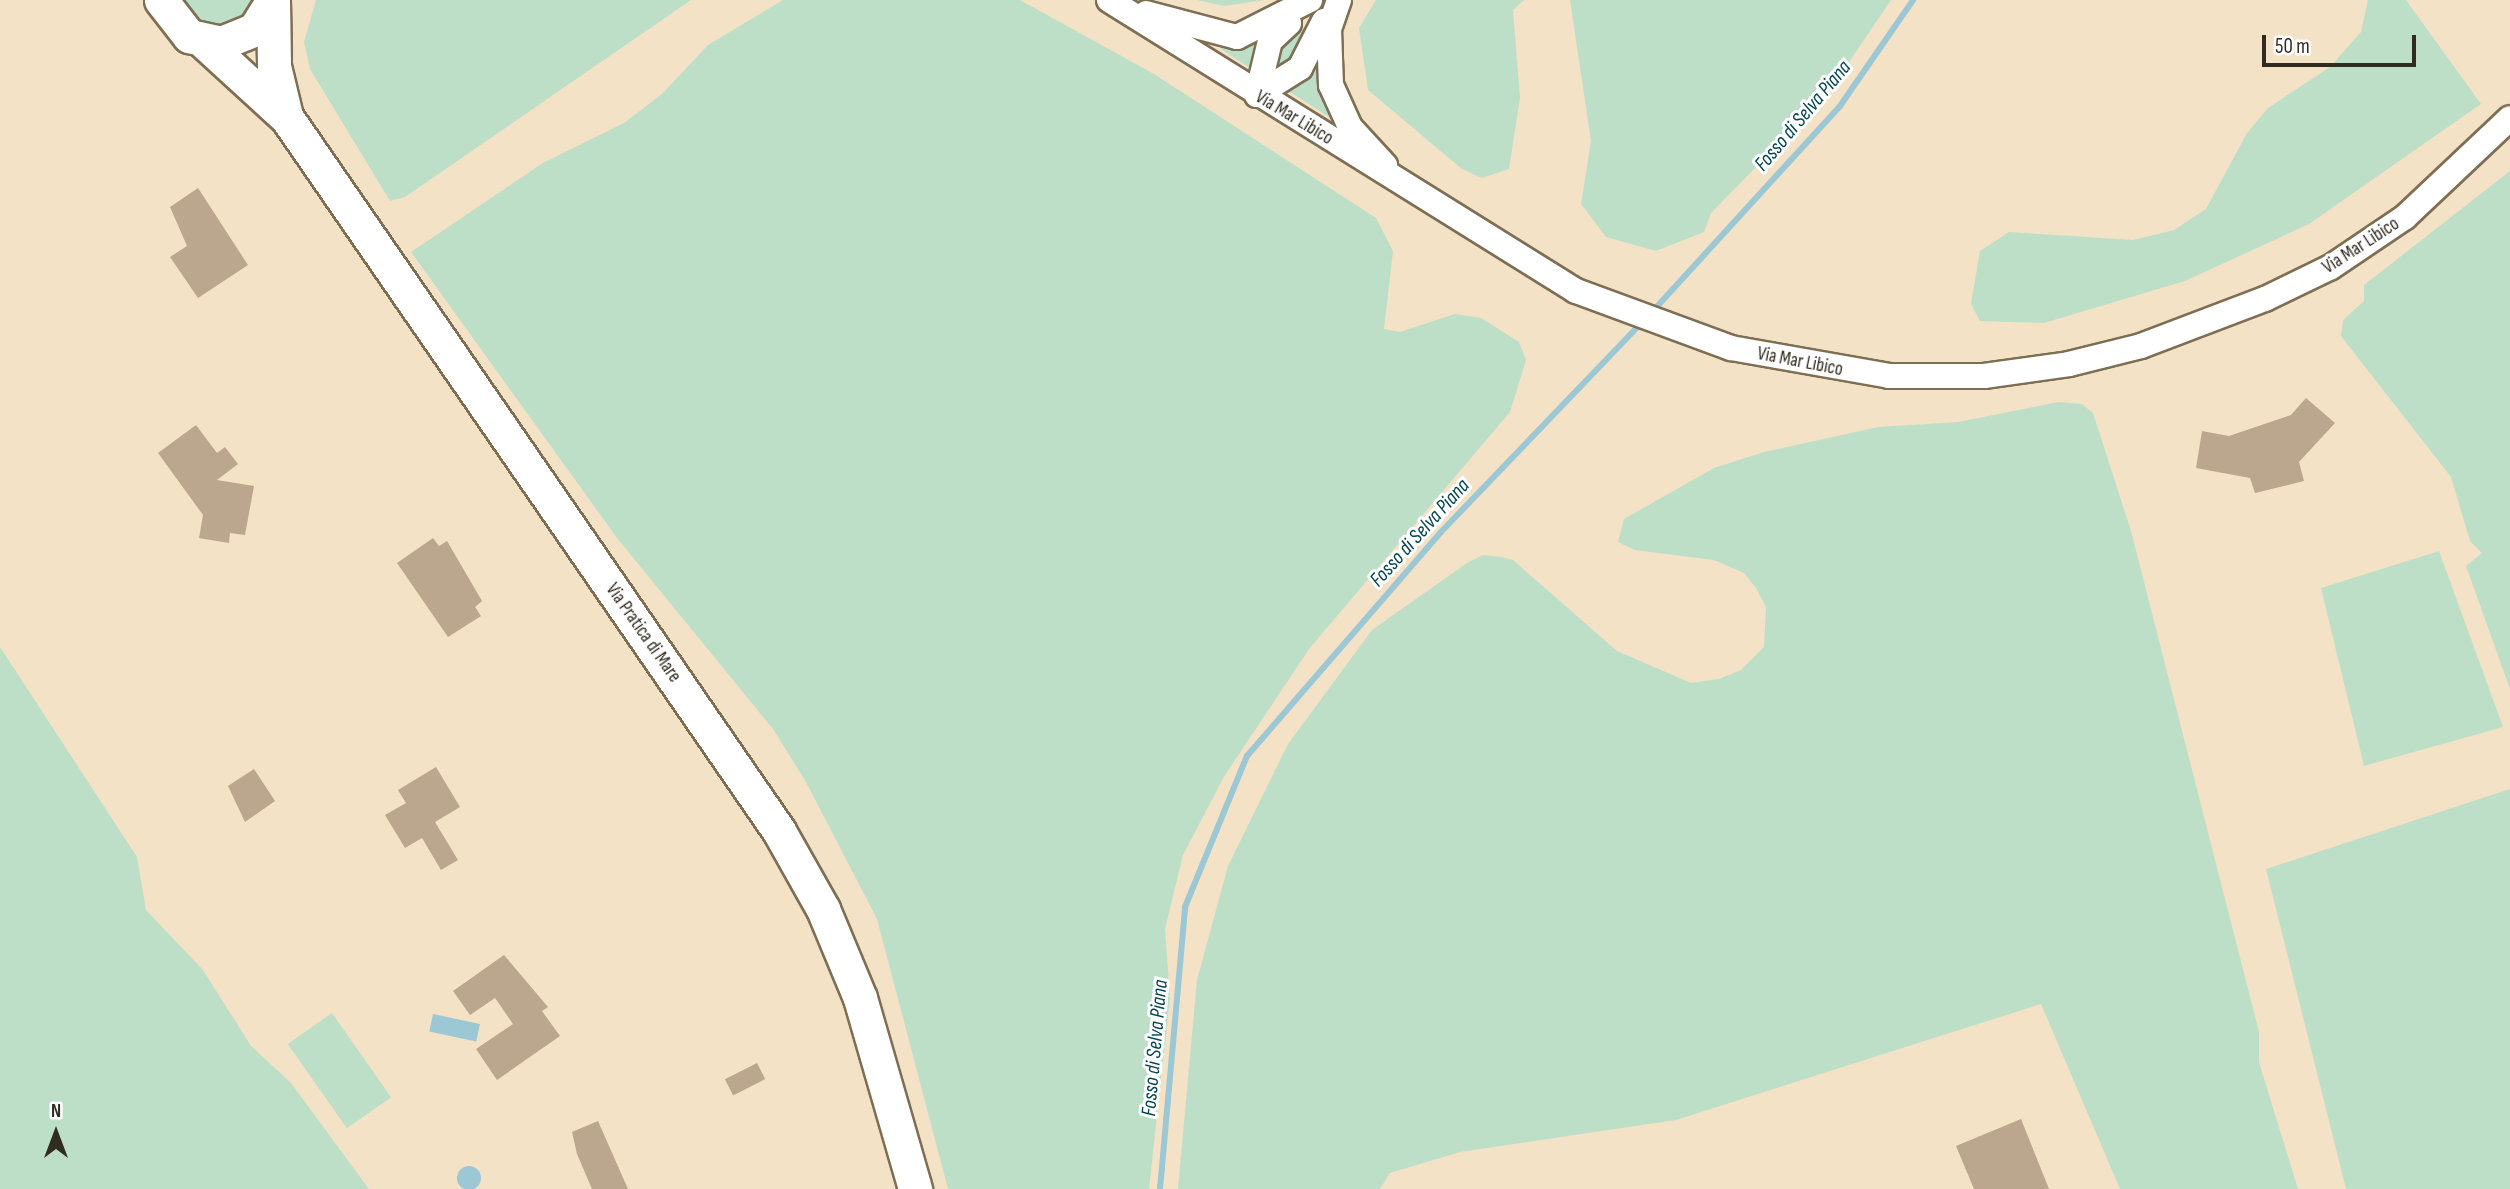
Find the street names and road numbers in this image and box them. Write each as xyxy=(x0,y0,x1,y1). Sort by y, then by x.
street label: Via Mar Libico xyxy=(1251,86,1337,150)
street label: Via Mar Libico xyxy=(2318,213,2404,279)
street label: Via Mar Libico xyxy=(1755,343,1845,381)
street label: Via Pratica di Mare xyxy=(600,579,686,687)

